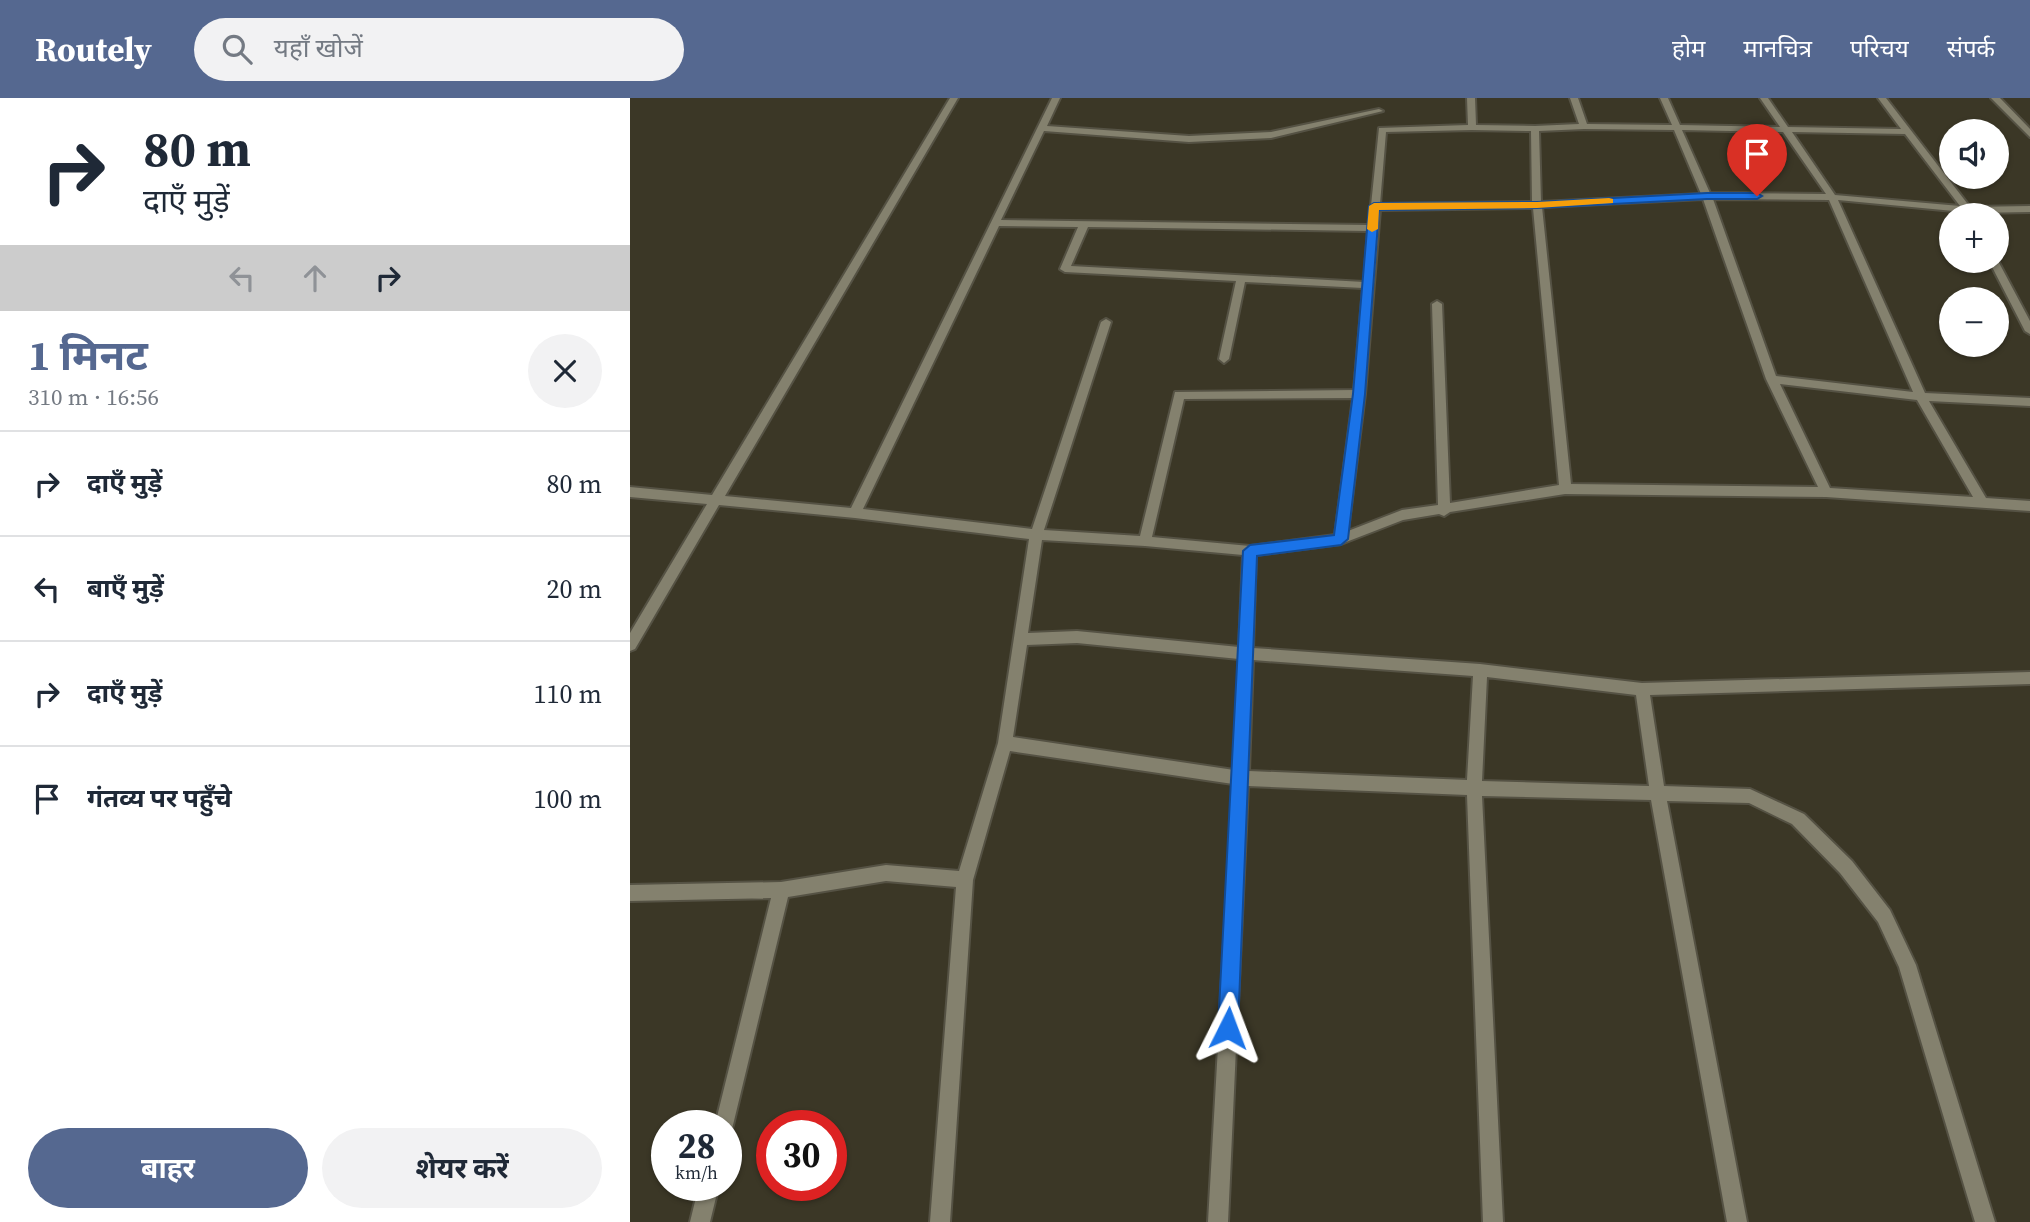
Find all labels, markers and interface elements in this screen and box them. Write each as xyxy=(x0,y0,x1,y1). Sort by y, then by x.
search box xyxy=(194,18,684,81)
text: Routely xyxy=(35,27,152,72)
icon: search xyxy=(218,30,256,68)
text: यहाँ खोजें xyxy=(274,30,363,66)
text: होम xyxy=(1672,32,1705,65)
text: मानचित्र xyxy=(1743,32,1812,65)
text: परिचय xyxy=(1850,32,1909,65)
text: संपर्क xyxy=(1947,32,1995,65)
text: 80 m xyxy=(143,115,251,182)
map controls xyxy=(1939,119,2009,357)
button: sound xyxy=(1939,119,2009,189)
pin xyxy=(1727,124,1787,196)
icon: right xyxy=(28,126,119,217)
icon: arrive xyxy=(1738,135,1776,173)
text: दाएँ मुड़ें xyxy=(143,179,230,223)
button: + xyxy=(1939,203,2009,273)
icon: left xyxy=(223,259,261,297)
icon: ahead xyxy=(296,259,334,297)
icon: right xyxy=(369,259,407,297)
button: − xyxy=(1939,287,2009,357)
text: 1 मिनट xyxy=(28,326,148,384)
button: close xyxy=(528,334,602,408)
text: 310 m · 16:56 xyxy=(28,381,159,413)
icon: right xyxy=(28,465,66,503)
text: दाएँ मुड़ें xyxy=(87,465,162,501)
text: 80 m xyxy=(547,466,602,502)
icon: left xyxy=(28,570,66,608)
text: बाएँ मुड़ें xyxy=(87,570,164,606)
text: 20 m xyxy=(547,571,602,607)
icon: right xyxy=(28,675,66,713)
text: दाएँ मुड़ें xyxy=(87,675,162,711)
text: 110 m xyxy=(534,676,602,712)
icon: arrive xyxy=(28,780,66,818)
text: गंतव्य पर पहुँचे xyxy=(87,780,232,816)
text: 100 m xyxy=(534,781,602,817)
position arrow xyxy=(1191,991,1265,1065)
speed limit sign: 30 xyxy=(756,1110,847,1201)
text: 28 xyxy=(678,1122,715,1170)
button: बाहर xyxy=(28,1128,308,1208)
button: शेयर करें xyxy=(322,1128,602,1208)
text: km/h xyxy=(675,1160,718,1185)

